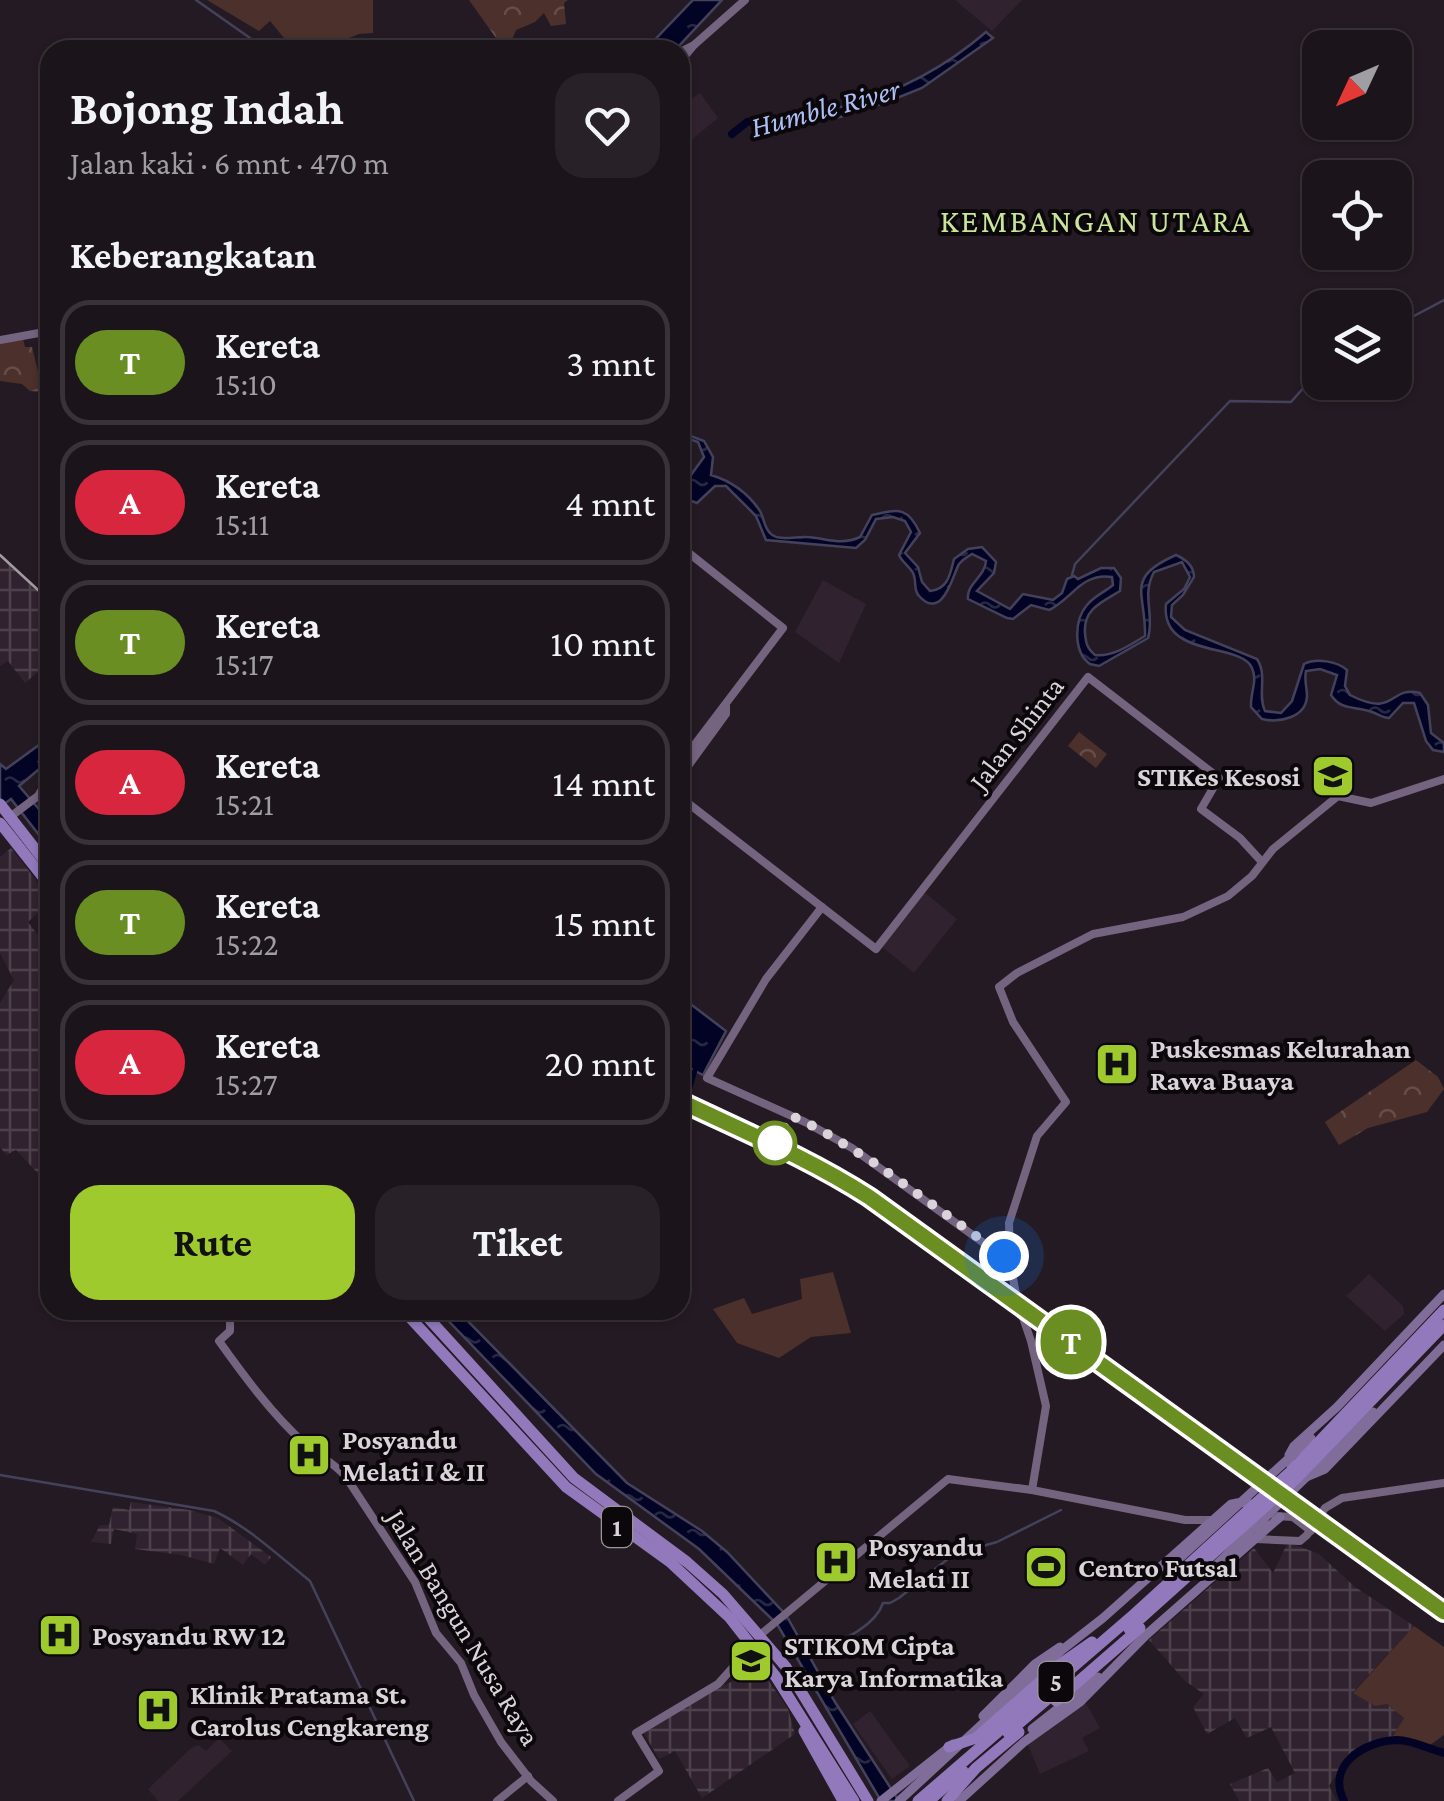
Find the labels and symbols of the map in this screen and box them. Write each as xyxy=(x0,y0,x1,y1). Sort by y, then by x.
north arrow xyxy=(1302,30,1412,140)
water label: Humble River xyxy=(747,71,905,143)
district label: KEMBANGAN UTARA xyxy=(940,203,1252,239)
street label: Jalan Shinta xyxy=(961,671,1070,798)
school or university icon: STIKes Kesosi xyxy=(1310,753,1356,799)
place label: STIKes Kesosi xyxy=(1137,761,1300,792)
place label: Puskesmas Kelurahan Rawa Buaya xyxy=(1150,1033,1411,1096)
hospital icon: Puskesmas Kelurahan Rawa Buaya xyxy=(1094,1041,1140,1087)
unlabelled marker xyxy=(754,1122,796,1164)
your location xyxy=(979,1231,1029,1281)
line badge: T xyxy=(1038,1310,1104,1374)
place label: Posyandu Melati I & II xyxy=(342,1424,485,1487)
hospital icon: Posyandu Melati I & II xyxy=(286,1432,332,1478)
street label: Jalan Bangun Nusa Raya xyxy=(379,1501,546,1751)
road number: 1 xyxy=(602,1507,632,1547)
place label: Posyandu Melati II xyxy=(868,1531,983,1594)
hospital icon: Posyandu Melati II xyxy=(813,1539,859,1585)
sports icon: Centro Futsal xyxy=(1023,1544,1069,1590)
place label: Centro Futsal xyxy=(1078,1552,1238,1583)
hospital icon: Posyandu RW 12 xyxy=(37,1612,83,1658)
place label: Posyandu RW 12 xyxy=(92,1620,286,1651)
place label: STIKOM Cipta Karya Informatika xyxy=(784,1630,1004,1693)
school or university icon: STIKOM Cipta Karya Informatika xyxy=(728,1638,774,1684)
road number: 5 xyxy=(1038,1662,1074,1702)
place label: Klinik Pratama St. Carolus Cengkareng xyxy=(190,1679,429,1742)
hospital icon: Klinik Pratama St. Carolus Cengkareng xyxy=(135,1687,181,1733)

